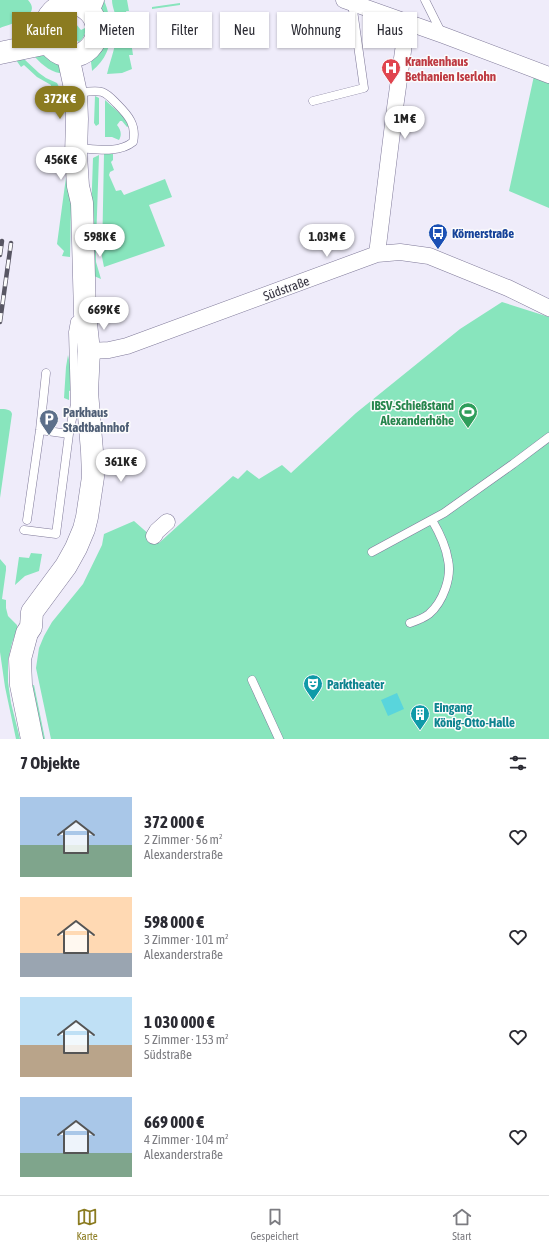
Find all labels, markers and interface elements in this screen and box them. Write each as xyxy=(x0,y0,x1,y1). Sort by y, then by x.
chip: Kaufen xyxy=(12,12,77,48)
chip: Mieten xyxy=(85,12,149,48)
chip: Filter xyxy=(157,12,212,48)
chip: Neu xyxy=(220,12,269,48)
chip: Wohnung xyxy=(277,12,355,48)
chip: Haus xyxy=(363,12,417,48)
place label: Krankenhaus Bethanien Iserlohn xyxy=(405,54,496,84)
hospital icon: Krankenhaus Bethanien Iserlohn xyxy=(380,57,402,85)
pin: 372K € xyxy=(27,86,93,120)
text: 372K € xyxy=(44,91,76,106)
pin: 1M € xyxy=(381,106,429,140)
text: 1M € xyxy=(394,111,416,126)
pin: 456K € xyxy=(28,147,94,181)
text: 456K € xyxy=(45,152,77,167)
bus stop icon: Körnerstraße xyxy=(427,222,449,250)
pin: 598K € xyxy=(67,224,133,258)
pin: 1.03M € xyxy=(290,224,364,258)
place label: Körnerstraße xyxy=(452,226,514,241)
text: 598K € xyxy=(84,229,116,244)
text: 1.03M € xyxy=(309,229,346,244)
street label: Südstraße xyxy=(261,273,311,304)
pin: 669K € xyxy=(71,297,137,331)
text: 669K € xyxy=(88,302,120,317)
place label: IBSV-Schießstand Alexanderhöhe xyxy=(371,398,454,428)
sports icon: IBSV-Schießstand Alexanderhöhe xyxy=(457,401,479,429)
place label: Parkhaus Stadtbahnhof xyxy=(63,405,129,435)
parking icon: Parkhaus Stadtbahnhof xyxy=(38,408,60,436)
pin: 361K € xyxy=(88,449,154,483)
text: 361K € xyxy=(105,454,137,469)
theatre icon: Parktheater xyxy=(302,673,324,701)
place label: Parktheater xyxy=(327,677,385,692)
place label: Eingang König-Otto-Halle xyxy=(434,700,515,730)
building icon: Eingang König-Otto-Halle xyxy=(409,703,431,731)
icon: filters xyxy=(507,752,529,774)
text: 7 Objekte xyxy=(20,753,80,773)
text: 372 000 € xyxy=(144,812,204,832)
icon: home xyxy=(52,813,100,861)
icon: heart xyxy=(507,826,529,848)
text: 2 Zimmer · 56 m² xyxy=(144,832,223,847)
text: Alexanderstraße xyxy=(144,847,223,862)
text: 598 000 € xyxy=(144,912,204,932)
icon: home xyxy=(52,913,100,961)
icon: heart xyxy=(507,926,529,948)
text: 3 Zimmer · 101 m² xyxy=(144,932,229,947)
text: Alexanderstraße xyxy=(144,947,223,962)
text: 1 030 000 € xyxy=(144,1012,215,1032)
icon: home xyxy=(52,1013,100,1061)
icon: heart xyxy=(507,1026,529,1048)
text: 5 Zimmer · 153 m² xyxy=(144,1032,229,1047)
text: Südstraße xyxy=(144,1047,192,1062)
text: 669 000 € xyxy=(144,1112,204,1132)
icon: home xyxy=(52,1113,100,1161)
icon: heart xyxy=(507,1126,529,1148)
text: 4 Zimmer · 104 m² xyxy=(144,1132,229,1147)
text: Alexanderstraße xyxy=(144,1147,223,1162)
tab: Karte xyxy=(76,1206,98,1242)
tab: Gespeichert xyxy=(250,1206,299,1242)
tab: Start xyxy=(451,1206,473,1242)

